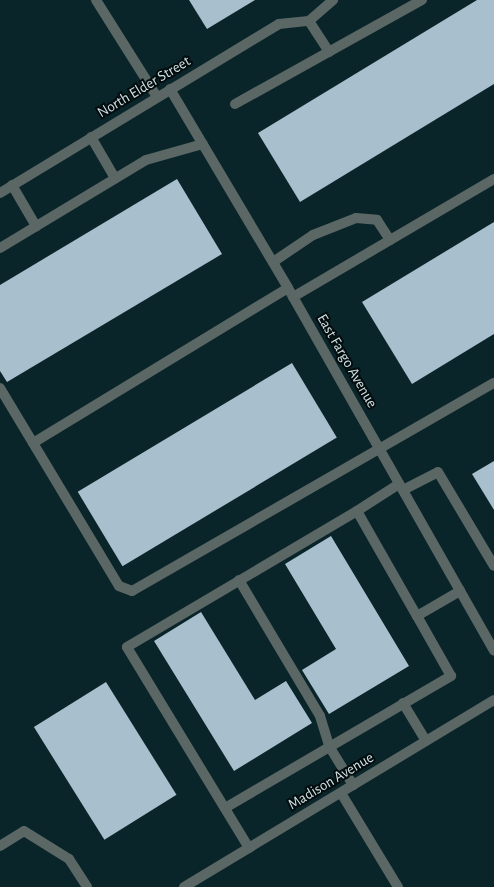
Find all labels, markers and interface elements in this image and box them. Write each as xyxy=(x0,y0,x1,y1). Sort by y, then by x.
street label: North Elder Street xyxy=(94,52,194,122)
street label: East Fargo Avenue xyxy=(313,311,381,411)
street label: Madison Avenue xyxy=(285,748,377,814)

